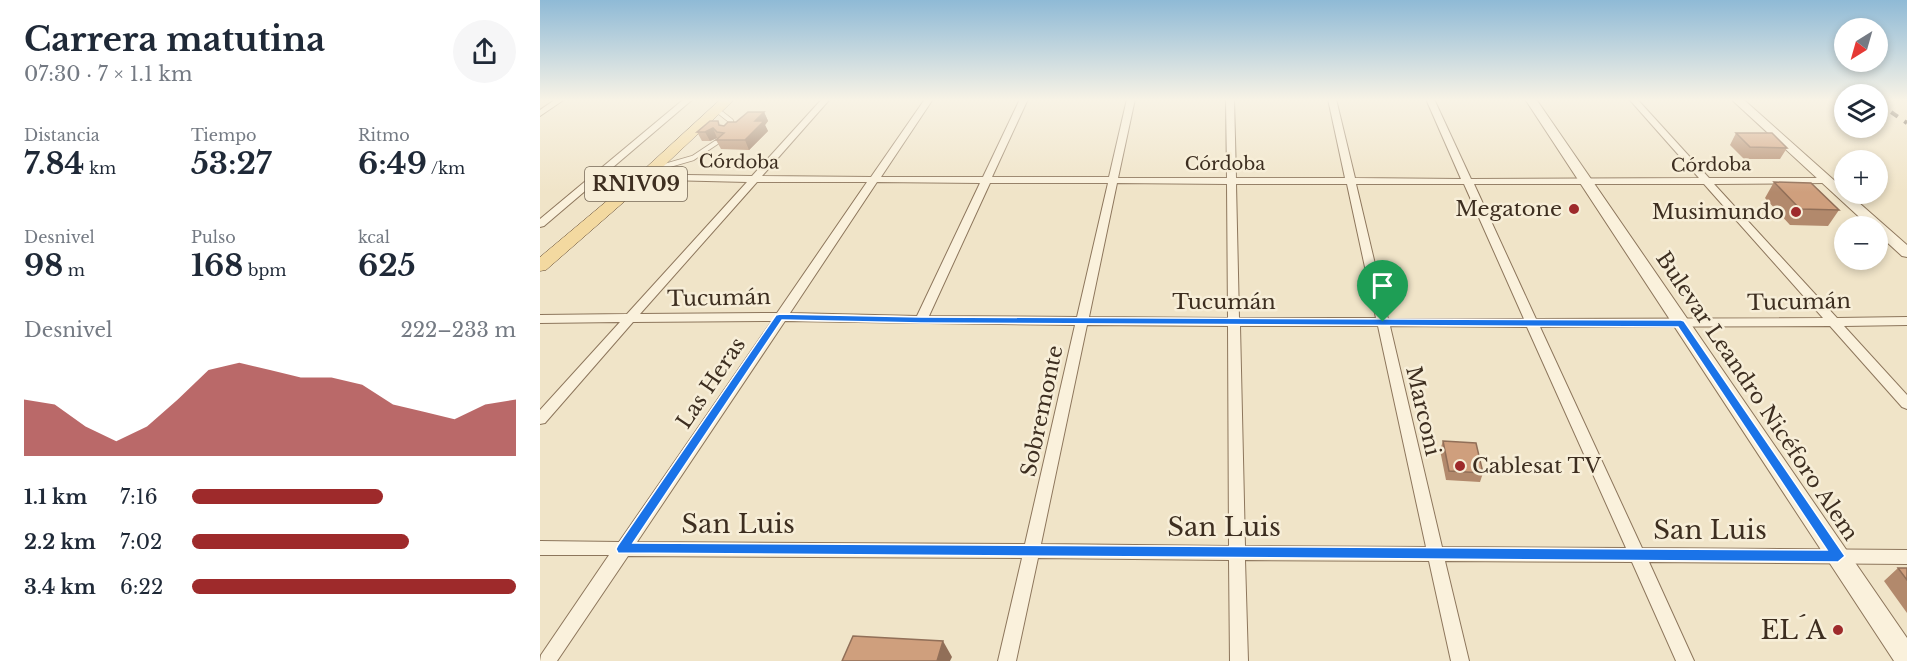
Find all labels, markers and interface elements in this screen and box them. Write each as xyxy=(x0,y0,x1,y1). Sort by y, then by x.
north arrow xyxy=(1834,18,1888,72)
map controls xyxy=(1834,18,1888,270)
text: Carrera matutina xyxy=(24,19,325,60)
button: share xyxy=(453,20,516,83)
text: 07:30 · 7 × 1.1 km xyxy=(24,62,192,86)
button: layers xyxy=(1834,84,1888,138)
text: Distancia xyxy=(24,125,100,145)
text: Tiempo xyxy=(191,125,256,145)
text: Ritmo xyxy=(358,125,410,145)
text: 7.84 xyxy=(24,145,85,182)
text: 53:27 xyxy=(191,145,272,182)
text: 6:49 xyxy=(358,145,427,182)
street label: Córdoba xyxy=(699,150,779,174)
button: + xyxy=(1834,150,1888,204)
street label: Córdoba xyxy=(1185,153,1265,175)
street label: Córdoba xyxy=(1671,153,1751,177)
text: km xyxy=(85,158,116,178)
text: /km xyxy=(427,158,465,178)
road number: RN1V09 xyxy=(585,167,687,201)
place label: Megatone xyxy=(1455,196,1562,222)
place label: Musimundo xyxy=(1652,199,1784,225)
marker: Megatone xyxy=(1567,202,1581,216)
marker: Musimundo xyxy=(1789,205,1803,219)
button: − xyxy=(1834,216,1888,270)
text: Desnivel xyxy=(24,227,95,247)
text: Pulso xyxy=(191,227,236,247)
text: kcal xyxy=(358,227,390,247)
text: 98 xyxy=(24,247,63,284)
text: 168 xyxy=(191,247,243,284)
text: 625 xyxy=(358,247,416,284)
street label: Bulevar Leandro Nicéforo Alem xyxy=(1650,247,1864,546)
text: m xyxy=(63,260,85,280)
text: bpm xyxy=(243,260,286,280)
pin xyxy=(1357,260,1408,322)
icon: arrive xyxy=(1366,269,1399,302)
street label: Tucumán xyxy=(667,284,771,312)
street label: Tucumán xyxy=(1747,288,1851,316)
street label: Tucumán xyxy=(1172,289,1276,315)
text: Desnivel xyxy=(24,318,112,342)
text: 222–233 m xyxy=(400,318,516,342)
street label: Las Heras xyxy=(671,332,751,434)
street label: Sobremonte xyxy=(1015,343,1069,479)
street label: Marconi xyxy=(1400,364,1446,458)
place label: Cablesat TV xyxy=(1472,453,1601,479)
marker: Cablesat TV xyxy=(1453,459,1467,473)
text: 1.1 km xyxy=(24,485,87,509)
text: 7:16 xyxy=(120,485,158,509)
street label: San Luis xyxy=(681,508,795,540)
street label: San Luis xyxy=(1167,511,1281,543)
street label: San Luis xyxy=(1653,514,1767,546)
text: 2.2 km xyxy=(24,530,96,554)
text: 7:02 xyxy=(120,530,162,554)
text: 3.4 km xyxy=(24,575,96,599)
text: 6:22 xyxy=(120,575,163,599)
place label: EL´A xyxy=(1760,614,1827,646)
marker: EL´A xyxy=(1831,623,1845,637)

